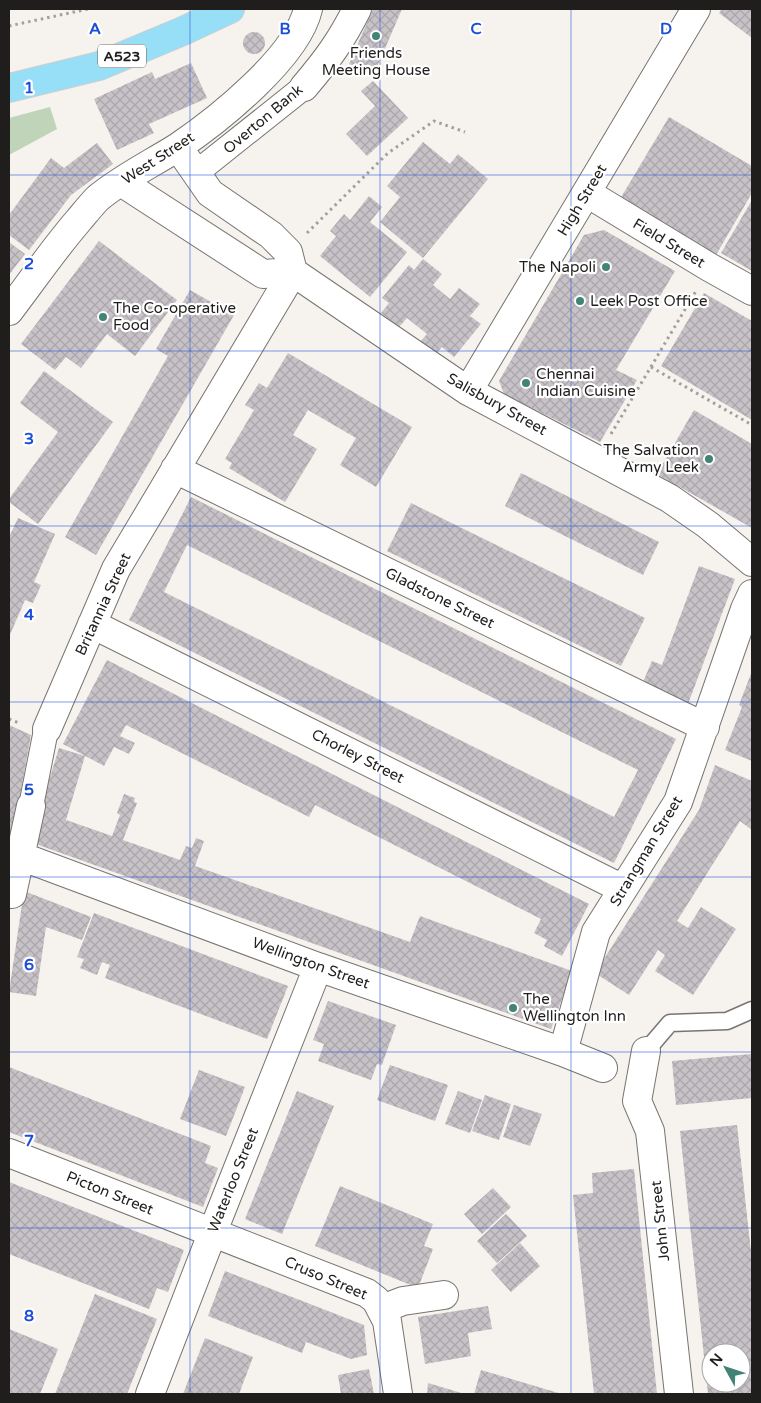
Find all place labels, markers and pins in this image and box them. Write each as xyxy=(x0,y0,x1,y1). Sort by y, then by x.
marker: Friends Meeting House xyxy=(370,30,382,42)
place label: Friends Meeting House xyxy=(322,44,430,79)
place label: The Napoli xyxy=(519,258,596,276)
marker: The Napoli xyxy=(600,261,612,273)
place label: Leek Post Office xyxy=(590,292,708,310)
marker: Leek Post Office xyxy=(574,295,586,307)
place label: The Co-operative Food xyxy=(113,299,236,334)
marker: The Co-operative Food xyxy=(97,311,109,323)
place label: Chennai Indian Cuisine xyxy=(536,365,636,400)
marker: Chennai Indian Cuisine xyxy=(520,377,532,389)
place label: The Salvation Army Leek xyxy=(603,441,699,476)
marker: The Salvation Army Leek xyxy=(703,453,715,465)
place label: The Wellington Inn xyxy=(523,990,626,1025)
marker: The Wellington Inn xyxy=(507,1002,519,1014)

